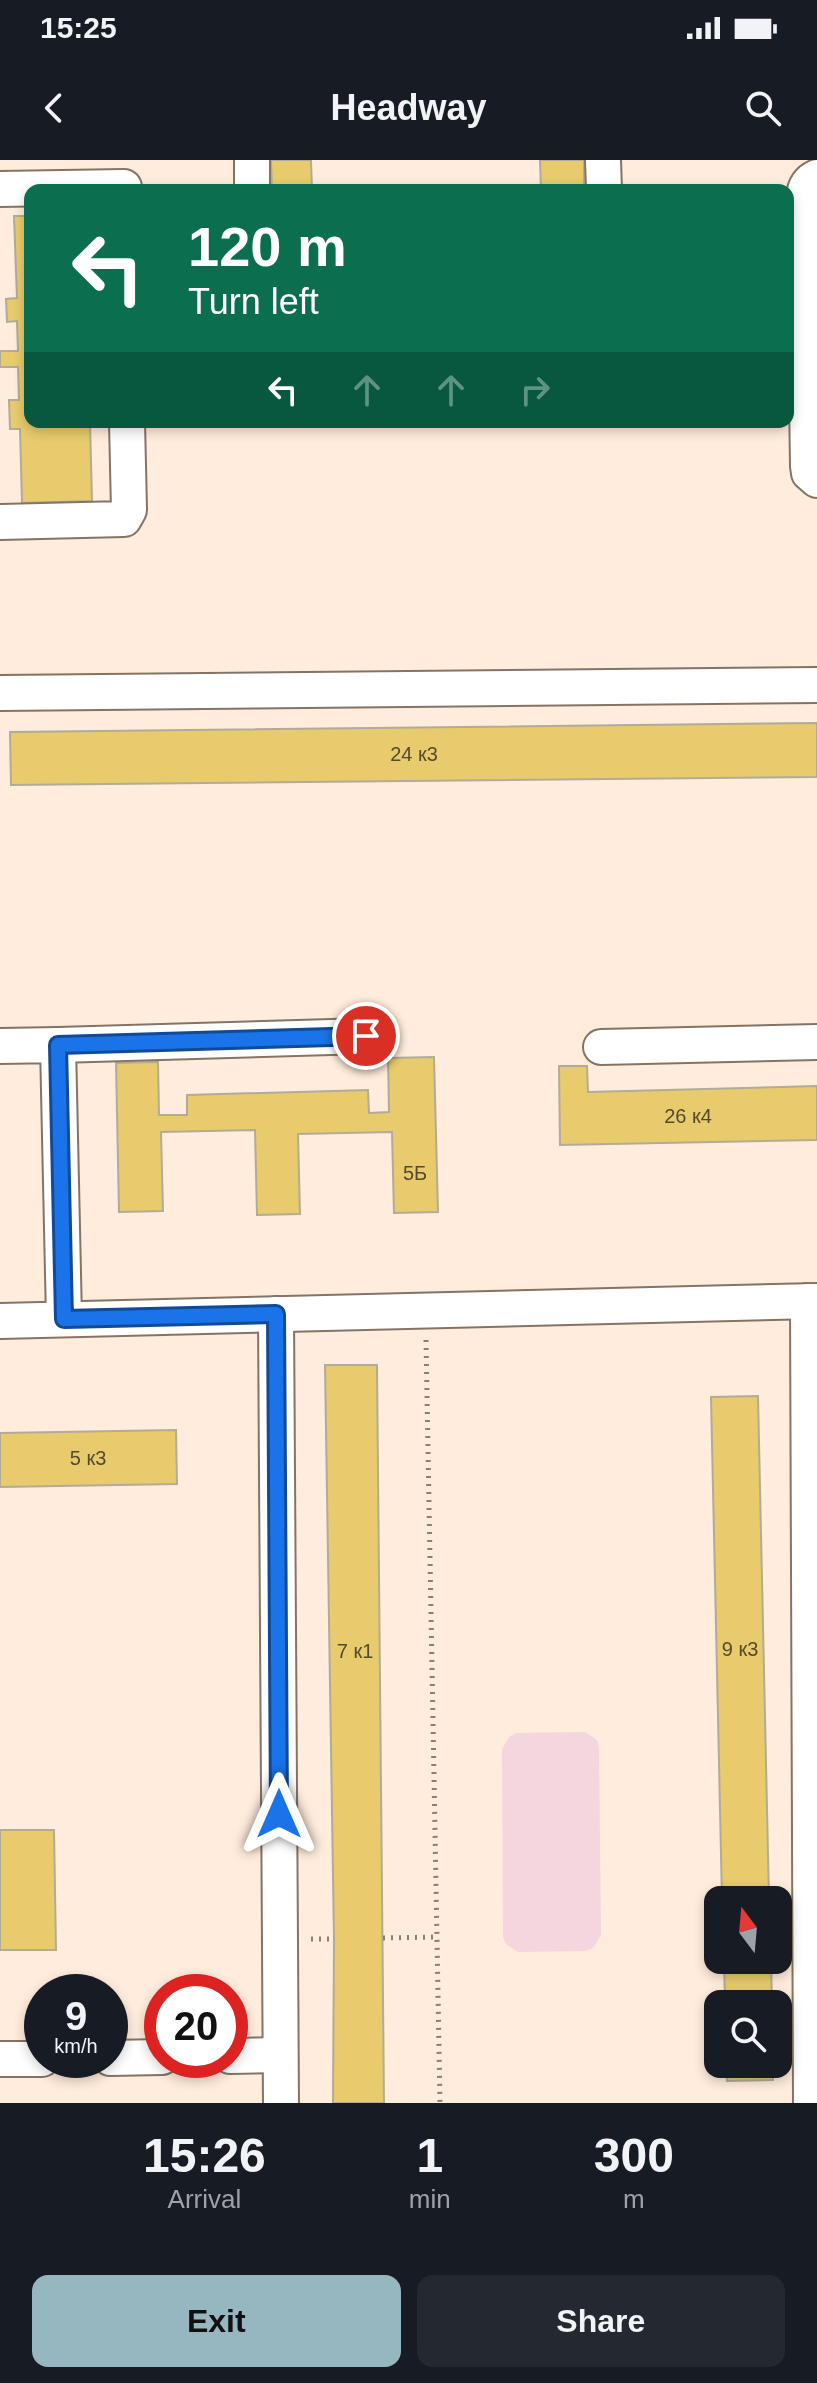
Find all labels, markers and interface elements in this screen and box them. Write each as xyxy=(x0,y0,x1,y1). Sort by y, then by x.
text: 15:25 xyxy=(40,11,117,44)
icon: back xyxy=(32,86,76,130)
icon: search xyxy=(741,86,785,130)
text: Headway xyxy=(330,87,487,128)
text: 120 m xyxy=(188,215,347,278)
icon: left xyxy=(56,216,160,320)
text: Turn left xyxy=(188,281,319,322)
icon: left xyxy=(261,368,305,412)
icon: ahead xyxy=(345,368,389,412)
icon: ahead xyxy=(429,368,473,412)
icon: right xyxy=(513,368,557,412)
house number: 24 к3 xyxy=(390,743,438,765)
pin xyxy=(332,1002,400,1070)
icon: arrive xyxy=(344,1014,388,1058)
house number: 26 к4 xyxy=(664,1105,712,1127)
house number: 5Б xyxy=(403,1162,427,1184)
house number: 5 к3 xyxy=(70,1447,106,1469)
house number: 9 к3 xyxy=(722,1638,758,1660)
house number: 7 к1 xyxy=(337,1640,373,1662)
position arrow xyxy=(237,1772,321,1856)
north arrow xyxy=(704,1886,792,1974)
map controls xyxy=(704,1886,792,2078)
speed limit sign: 20 xyxy=(144,1974,248,2078)
button: search xyxy=(704,1990,792,2078)
text: 9 xyxy=(65,1994,87,2038)
text: km/h xyxy=(54,2035,98,2057)
text: 15:26 xyxy=(143,2129,266,2182)
text: 1 xyxy=(416,2129,443,2182)
text: 300 xyxy=(594,2129,674,2182)
text: Arrival xyxy=(168,2184,241,2214)
text: min xyxy=(409,2184,451,2214)
text: m xyxy=(623,2184,645,2214)
button: Exit xyxy=(32,2275,401,2367)
button: Share xyxy=(417,2275,785,2367)

